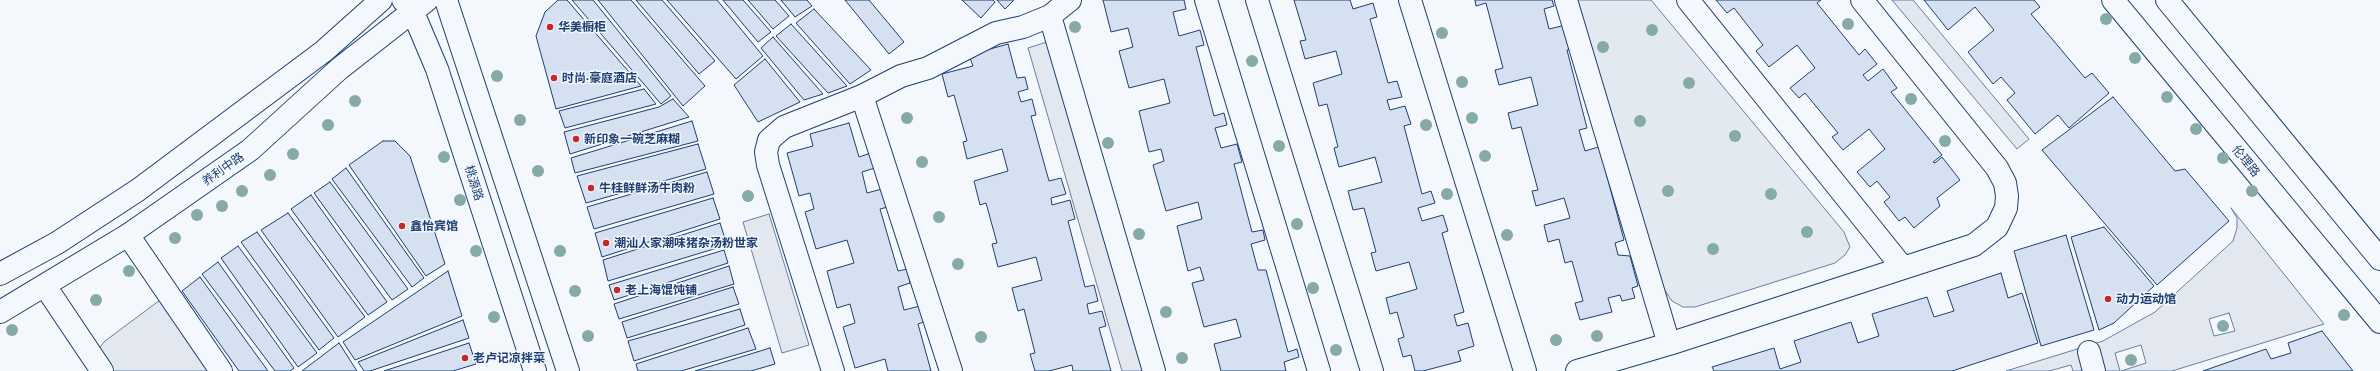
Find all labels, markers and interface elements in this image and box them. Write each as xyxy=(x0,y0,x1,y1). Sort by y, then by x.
place label: 华美橱柜 xyxy=(558,20,606,34)
marker: 华美橱柜 xyxy=(545,22,555,32)
place label: 时尚·豪庭酒店 xyxy=(562,71,637,85)
marker: 时尚·豪庭酒店 xyxy=(549,73,559,83)
place label: 新印象一碗芝麻糊 xyxy=(584,132,680,146)
marker: 新印象一碗芝麻糊 xyxy=(571,134,581,144)
street label: 伦理路 xyxy=(2229,142,2263,180)
street label: 养利中路 xyxy=(199,149,247,189)
street label: 桃源路 xyxy=(462,164,486,202)
place label: 牛桂鲜鲜汤牛肉粉 xyxy=(599,181,695,195)
marker: 牛桂鲜鲜汤牛肉粉 xyxy=(586,183,596,193)
place label: 鑫怡宾馆 xyxy=(410,219,458,233)
marker: 鑫怡宾馆 xyxy=(397,221,407,231)
place label: 潮汕人家潮味猪杂汤粉世家 xyxy=(614,236,758,250)
marker: 潮汕人家潮味猪杂汤粉世家 xyxy=(601,238,611,248)
place label: 老上海馄饨铺 xyxy=(625,283,697,297)
marker: 老上海馄饨铺 xyxy=(612,285,622,295)
place label: 动力运动馆 xyxy=(2116,292,2176,306)
marker: 动力运动馆 xyxy=(2103,294,2113,304)
place label: 老卢记凉拌菜 xyxy=(473,351,545,365)
marker: 老卢记凉拌菜 xyxy=(460,353,470,363)

